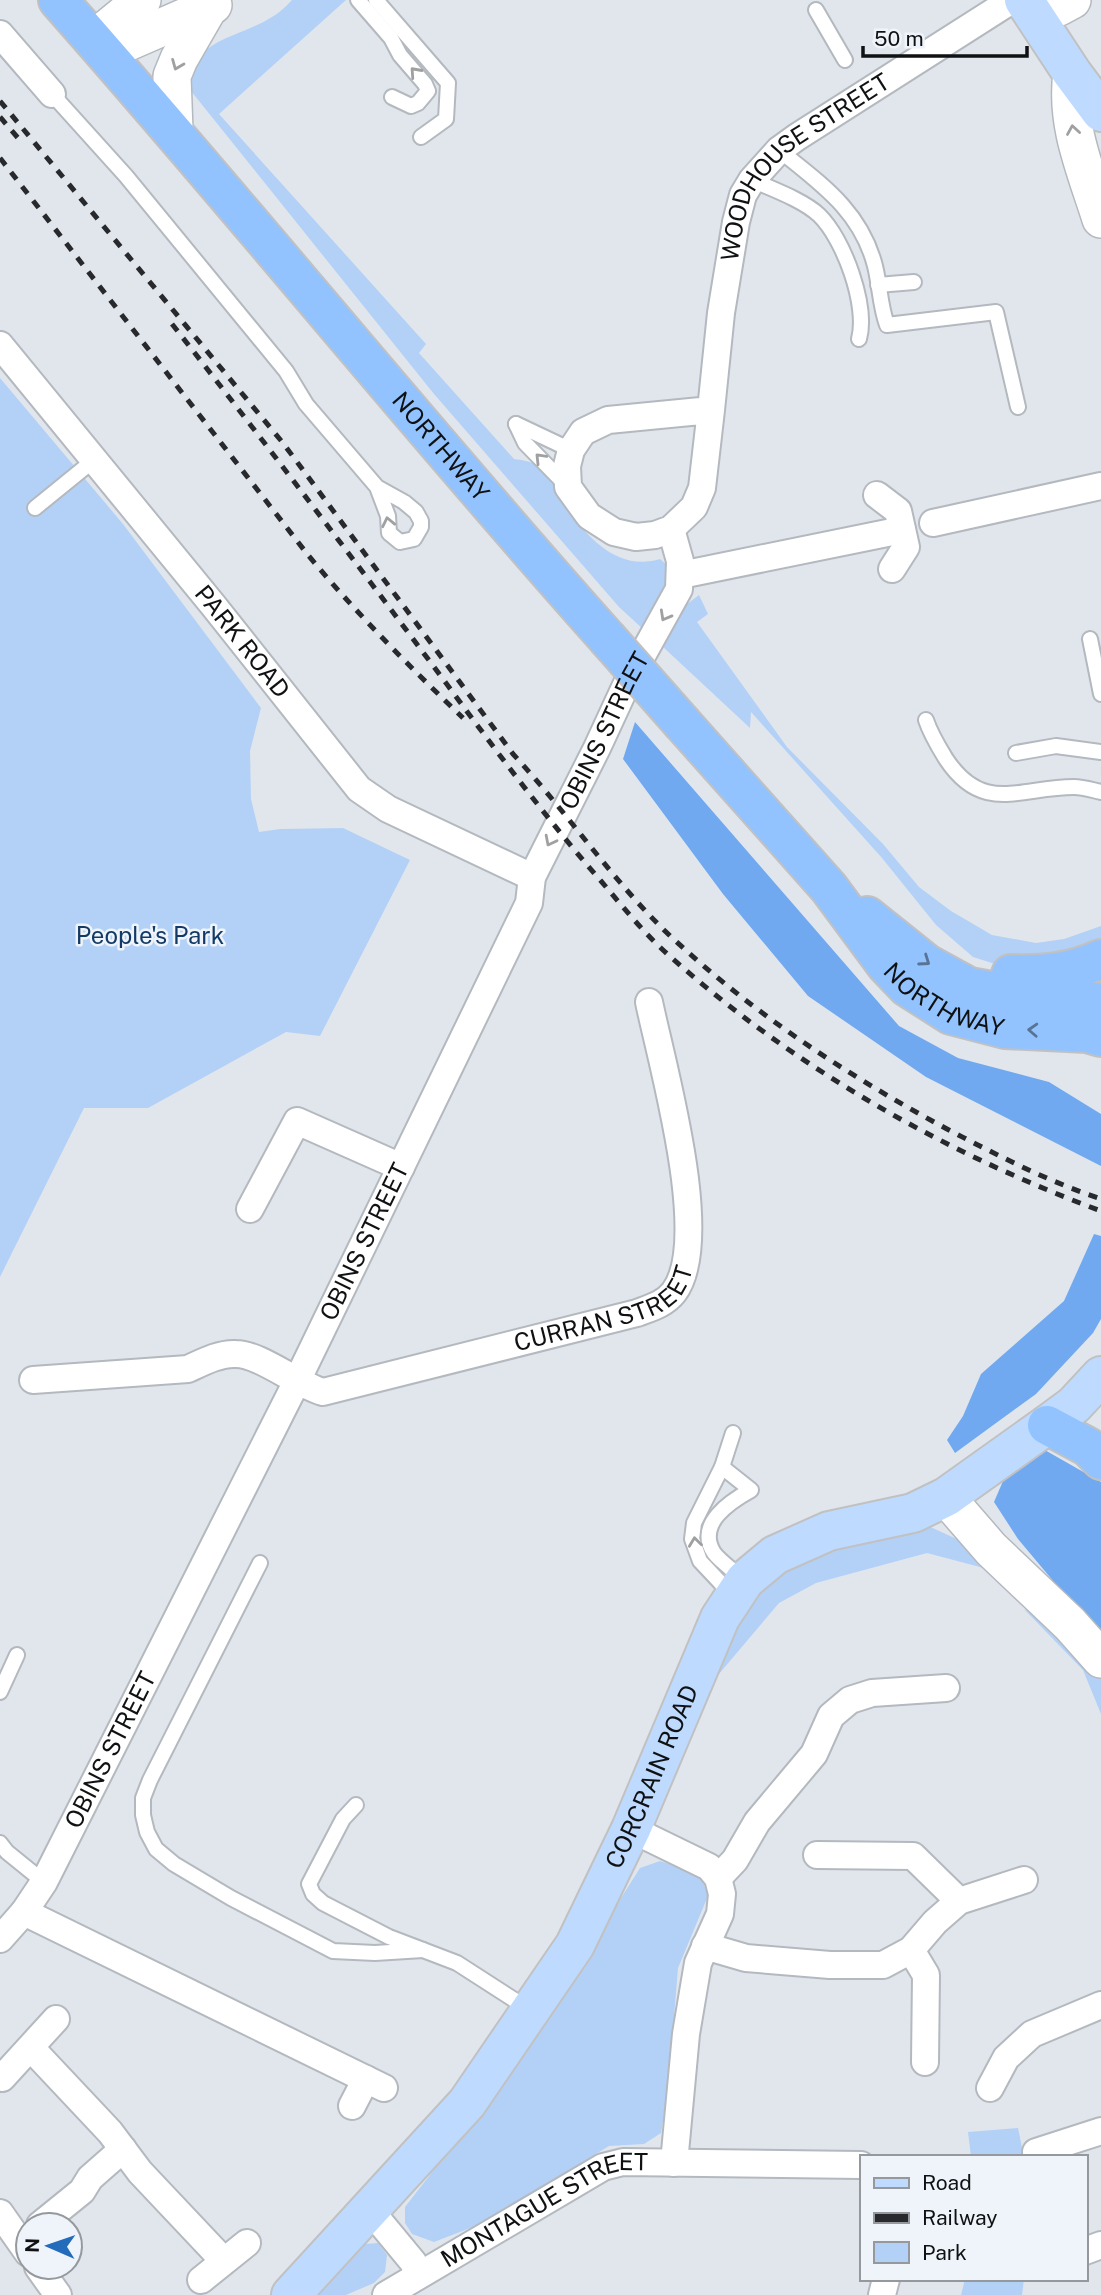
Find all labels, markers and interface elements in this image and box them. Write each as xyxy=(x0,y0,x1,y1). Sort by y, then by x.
scale bar xyxy=(863,14,1028,58)
text: 50 m xyxy=(874,26,924,51)
one-way arrow xyxy=(171,59,185,71)
one-way arrow xyxy=(411,67,423,80)
street label: WOODHOUSE STREET xyxy=(715,67,894,263)
one-way arrow xyxy=(1066,124,1081,135)
street label: NORTHWAY xyxy=(387,386,496,507)
one-way arrow xyxy=(535,453,548,466)
one-way arrow xyxy=(381,516,396,528)
street label: PARK ROAD xyxy=(190,579,296,703)
one-way arrow xyxy=(660,609,673,622)
street label: OBINS STREET xyxy=(553,647,654,814)
one-way arrow xyxy=(545,834,559,846)
park label: People's Park xyxy=(76,921,224,949)
one-way arrow xyxy=(917,953,930,965)
street label: NORTHWAY xyxy=(878,956,1008,1041)
one-way arrow xyxy=(1028,1023,1039,1038)
street label: OBINS STREET xyxy=(314,1158,414,1325)
street label: CURRAN STREET xyxy=(511,1262,698,1356)
one-way arrow xyxy=(687,1536,702,1548)
street label: OBINS STREET xyxy=(59,1667,161,1832)
street label: CORCRAIN ROAD xyxy=(599,1680,703,1873)
street label: MONTAGUE STREET xyxy=(436,2147,648,2272)
legend xyxy=(860,2155,1087,2281)
text: Road xyxy=(922,2170,972,2195)
text: Railway xyxy=(922,2205,998,2230)
north arrow xyxy=(14,2211,84,2281)
text: N xyxy=(21,2238,43,2253)
text: Park xyxy=(922,2240,967,2265)

